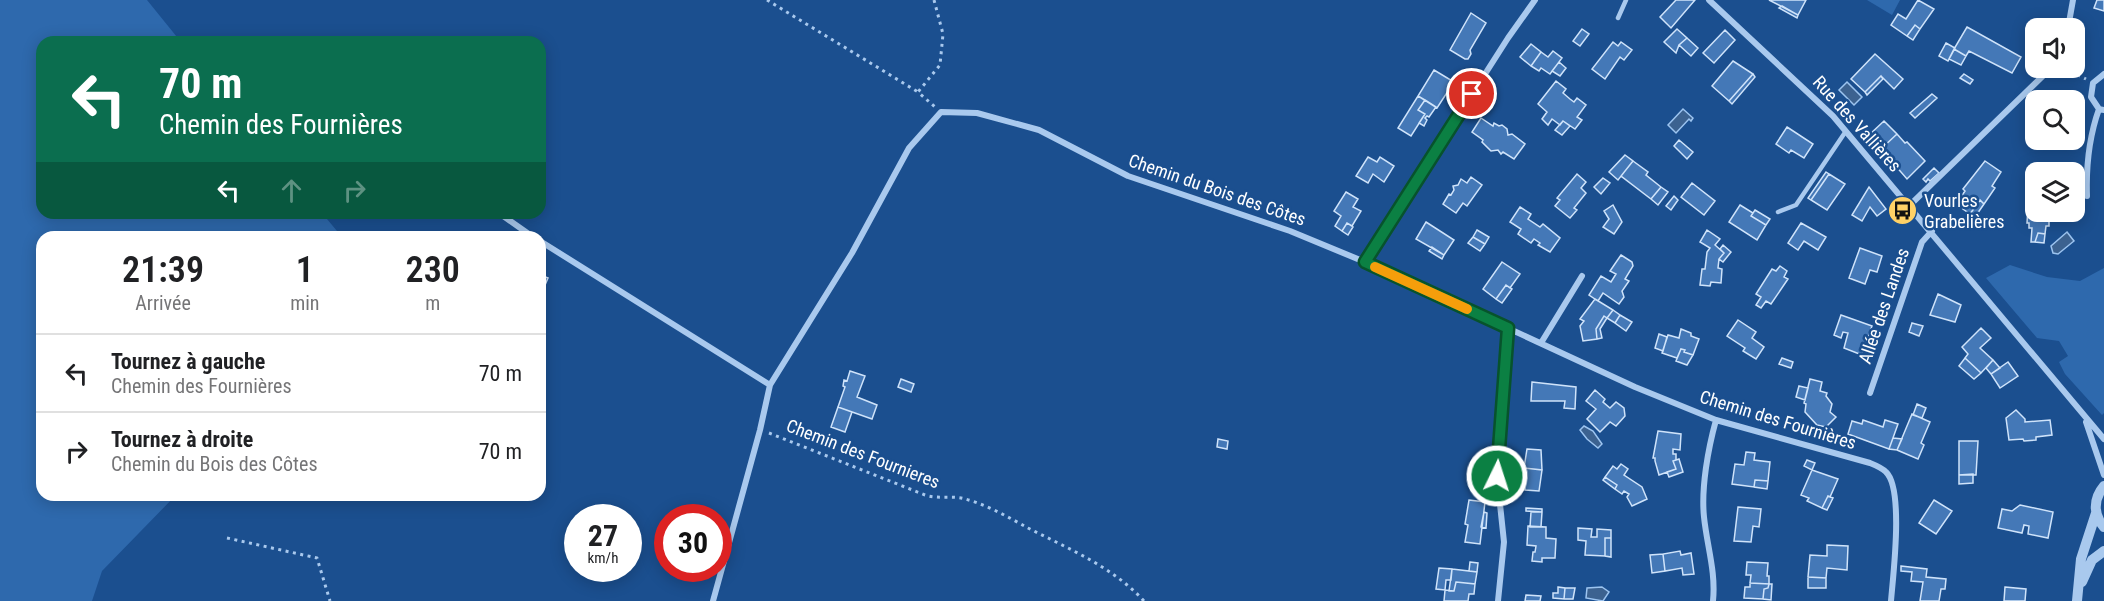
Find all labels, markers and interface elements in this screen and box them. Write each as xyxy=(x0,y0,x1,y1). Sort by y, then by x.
map controls xyxy=(2025,18,2085,222)
button: sound xyxy=(2025,18,2085,78)
text: 70 m xyxy=(159,59,242,108)
icon: left xyxy=(60,60,138,138)
pin xyxy=(1446,68,1497,119)
street label: Rue des Vallières xyxy=(1809,71,1906,176)
icon: arrive xyxy=(1455,77,1488,110)
button: search xyxy=(2025,90,2085,150)
text: Chemin des Fournières xyxy=(159,109,403,141)
street label: Chemin du Bois des Côtes xyxy=(1126,149,1308,230)
button: layers xyxy=(2025,162,2085,222)
icon: left xyxy=(212,174,245,207)
icon: ahead xyxy=(275,174,308,207)
icon: right xyxy=(338,174,371,207)
place label: Vourles Grabelières xyxy=(1924,190,2004,232)
bus stop icon: Vourles Grabelières xyxy=(1887,195,1919,227)
street label: Allée des Landes xyxy=(1854,245,1913,366)
text: 21:39 xyxy=(122,249,204,291)
text: 1 xyxy=(296,249,314,291)
text: 230 xyxy=(406,249,460,291)
text: Arrivée xyxy=(135,291,191,315)
text: min xyxy=(290,291,319,315)
text: m xyxy=(425,291,440,315)
text: Tournez à gauche xyxy=(111,349,265,374)
icon: left xyxy=(60,357,93,390)
text: 70 m xyxy=(479,361,522,386)
text: Chemin des Fournières xyxy=(111,374,292,398)
street label: Chemin des Fournières xyxy=(1697,386,1859,453)
street label: Chemin des Fournieres xyxy=(784,415,943,492)
text: Tournez à droite xyxy=(111,427,253,452)
icon: right xyxy=(60,435,93,468)
text: 70 m xyxy=(479,439,522,464)
position arrow xyxy=(1465,444,1529,508)
text: Chemin du Bois des Côtes xyxy=(111,452,318,476)
speed limit sign: 30 xyxy=(654,504,732,582)
text: 27 xyxy=(588,518,618,553)
text: km/h xyxy=(588,549,618,567)

